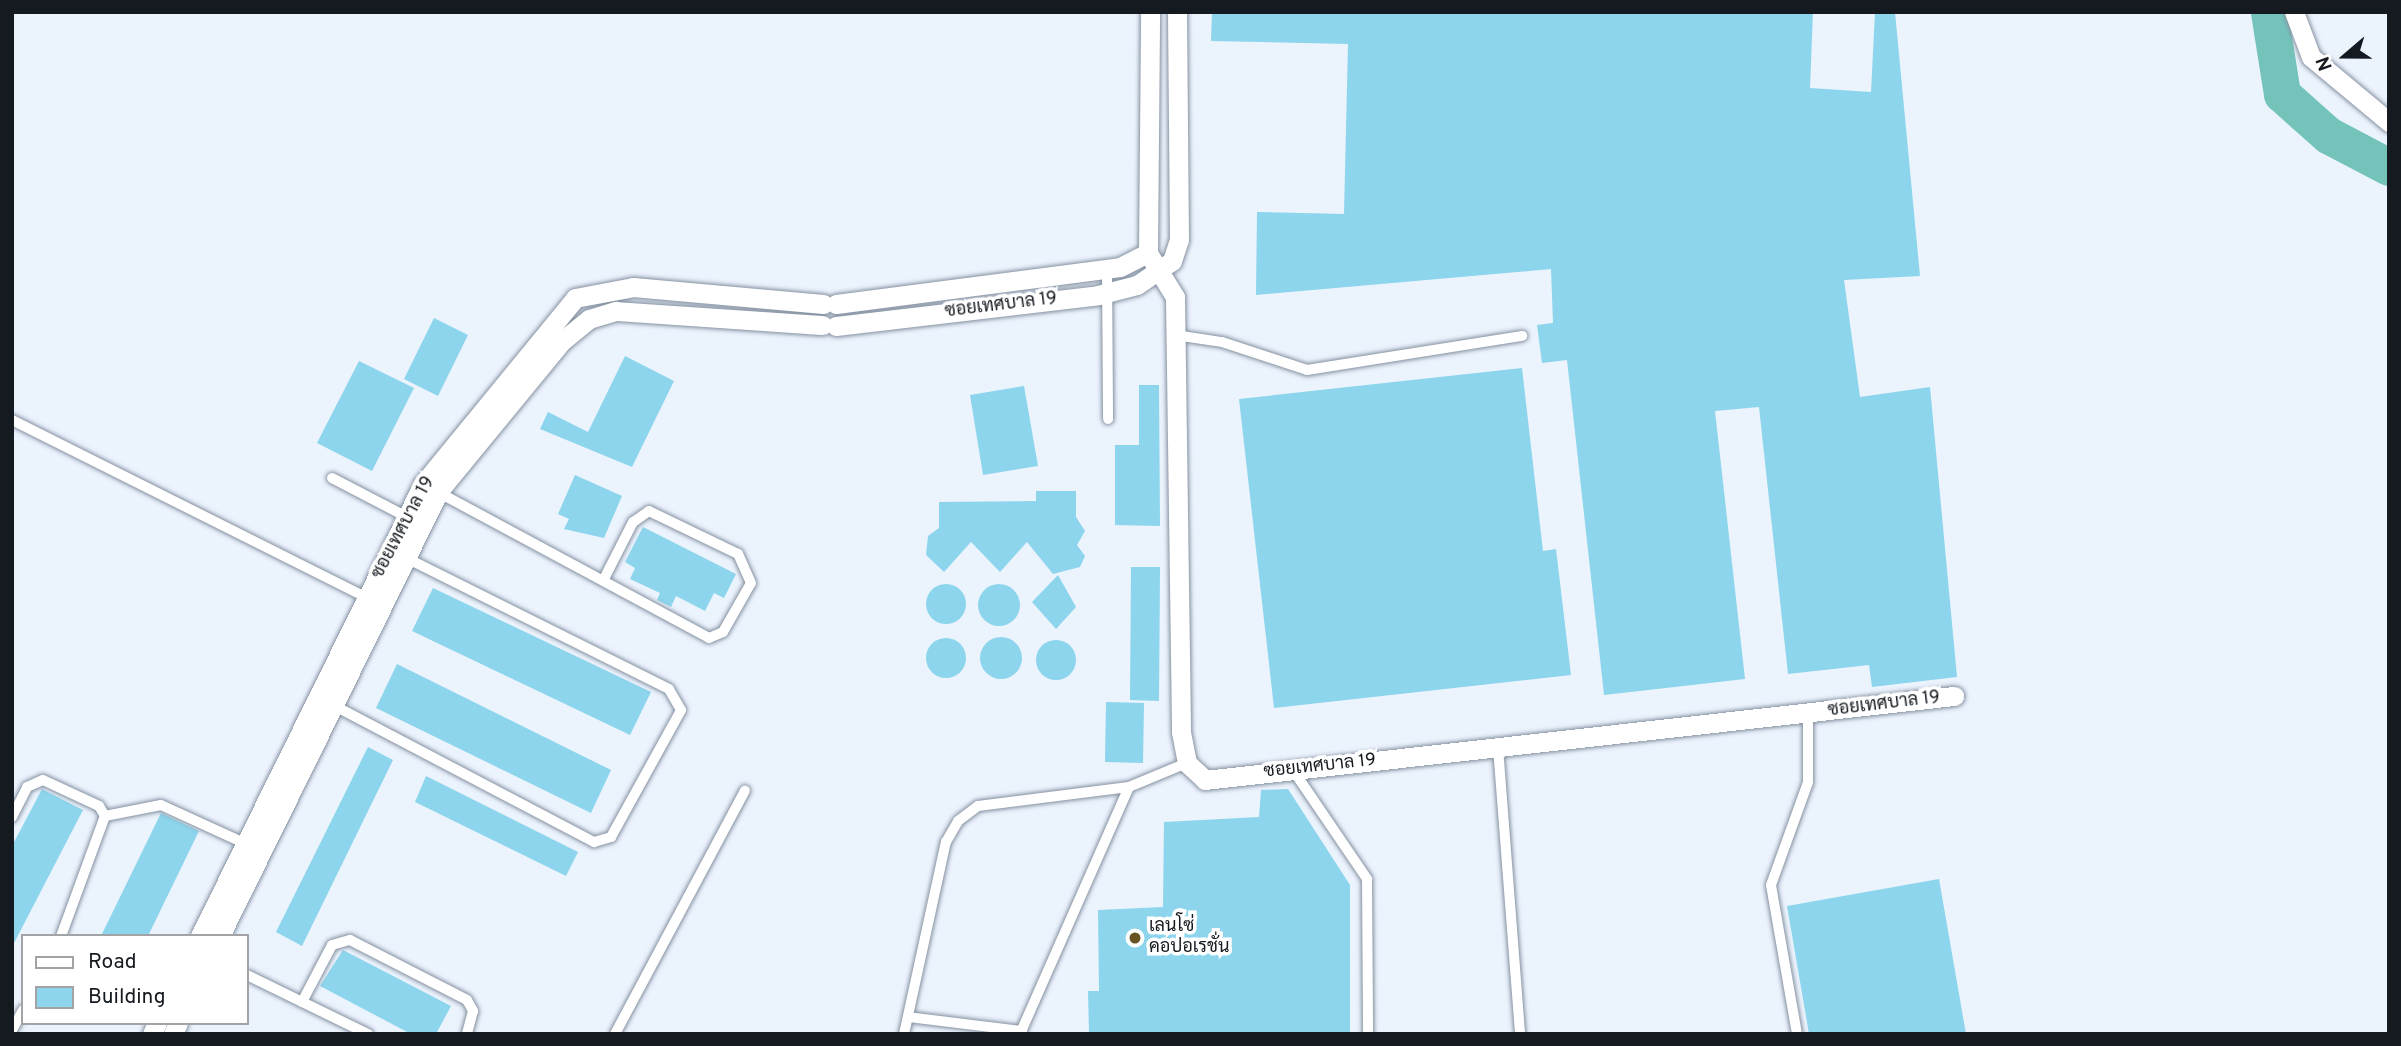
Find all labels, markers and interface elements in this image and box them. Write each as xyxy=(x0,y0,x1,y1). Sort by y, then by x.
north arrow xyxy=(2310,21,2380,91)
text: N xyxy=(2312,53,2339,74)
street label: ซอยเทศบาล 19 xyxy=(944,288,1058,324)
street label: ซอยเทศบาล 19 xyxy=(368,473,440,583)
street label: ซอยเทศบาล 19 xyxy=(1827,687,1941,723)
street label: ซอยเทศบาล 19 xyxy=(1263,750,1377,784)
place label: เลนโซ่ คอปอเรชั่น xyxy=(1149,917,1229,960)
marker: เลนโซ่ คอปอเรชั่น xyxy=(1127,930,1143,946)
legend xyxy=(21,934,248,1025)
text: Road xyxy=(88,949,137,976)
text: Building xyxy=(88,984,166,1011)

